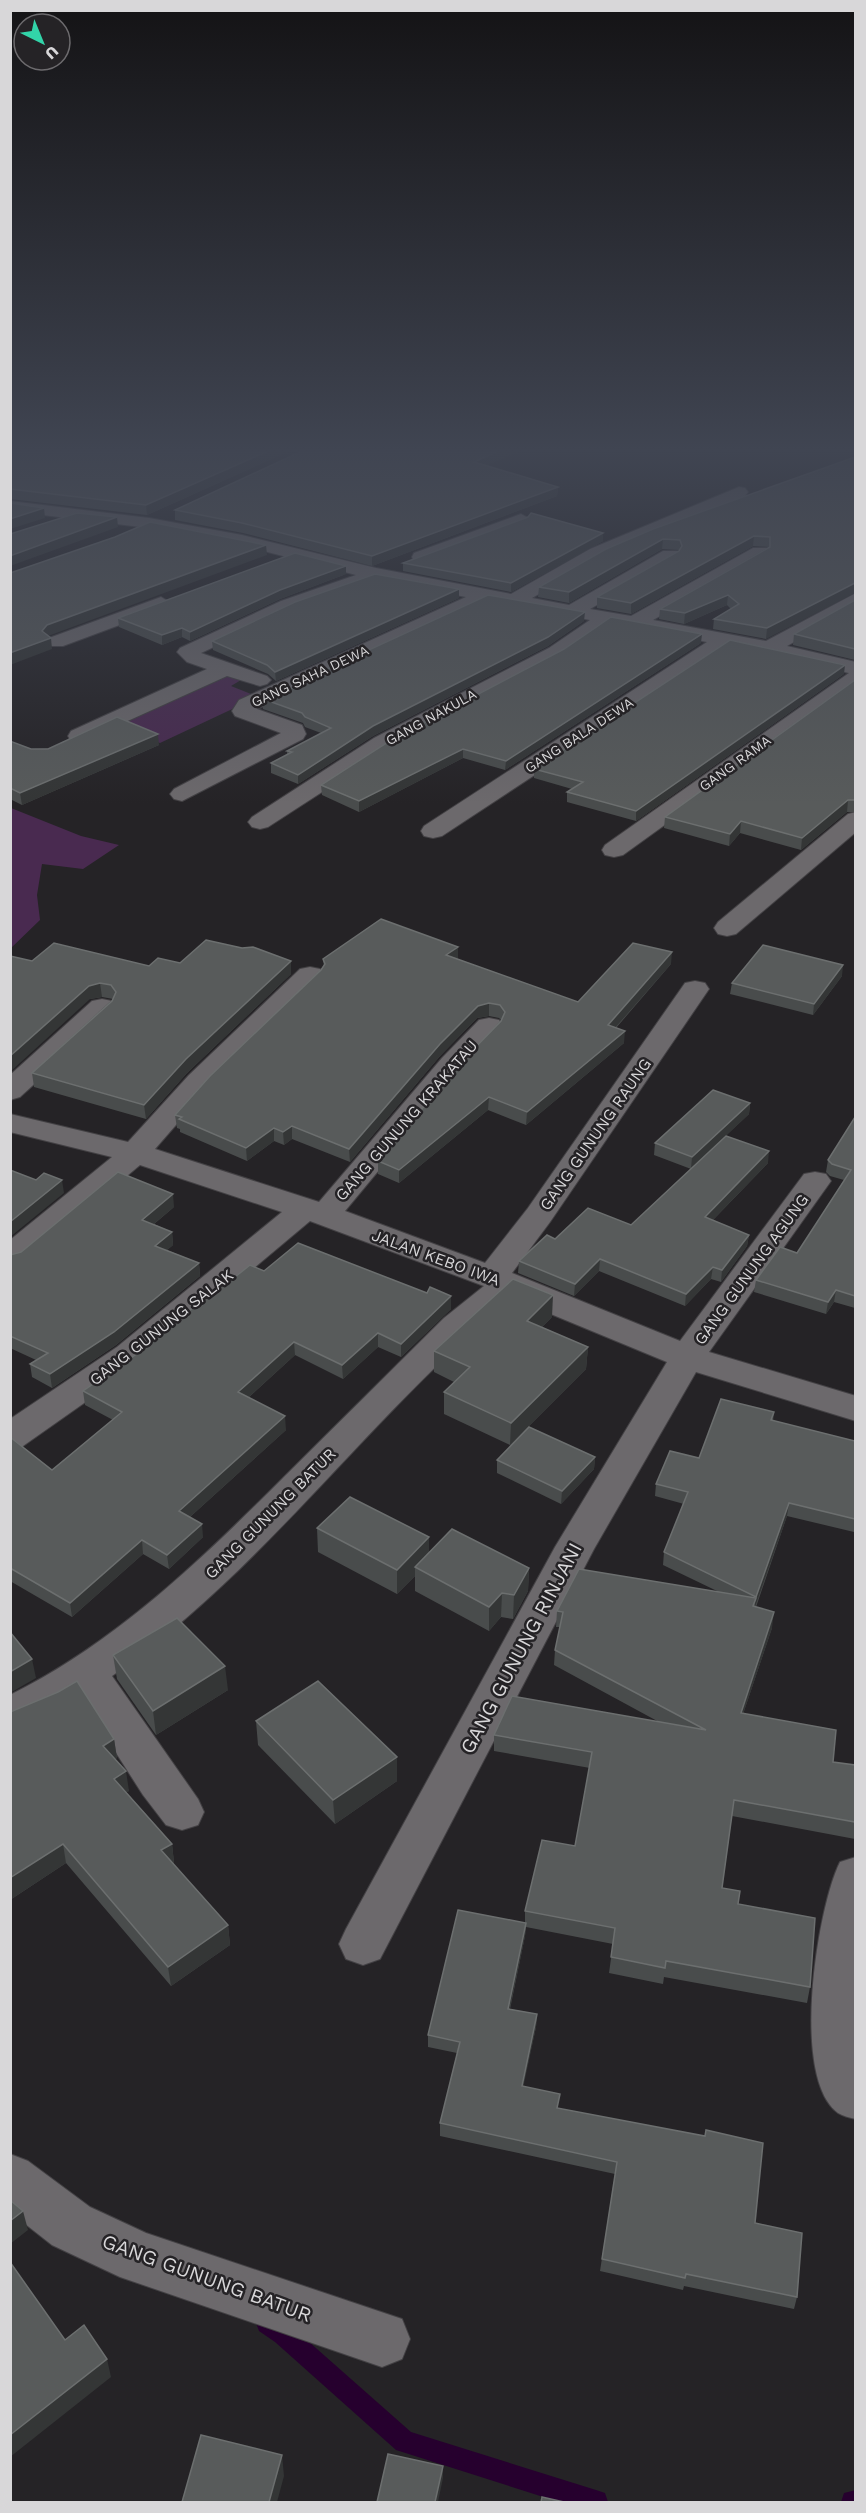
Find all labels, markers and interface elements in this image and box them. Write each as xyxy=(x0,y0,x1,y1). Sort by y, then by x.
north arrow xyxy=(12,12,72,72)
text: U xyxy=(41,42,63,63)
street label: GANG SAHA DEWA xyxy=(249,642,371,710)
street label: GANG NAKULA xyxy=(383,686,479,748)
street label: GANG BALA DEWA xyxy=(522,694,636,776)
street label: GANG RAMA xyxy=(696,732,774,794)
street label: GANG GUNUNG KRAKATAU xyxy=(331,1036,481,1205)
street label: GANG GUNUNG RAUNG xyxy=(536,1055,655,1214)
street label: GANG GUNUNG AGUNG xyxy=(690,1190,812,1348)
street label: JALAN KEBO IWA xyxy=(369,1225,503,1290)
street label: GANG GUNUNG SALAK xyxy=(86,1265,237,1389)
street label: GANG GUNUNG BATUR xyxy=(201,1444,340,1583)
street label: GANG GUNUNG RINJANI xyxy=(455,1538,587,1758)
street label: GANG GUNUNG BATUR xyxy=(99,2229,315,2327)

